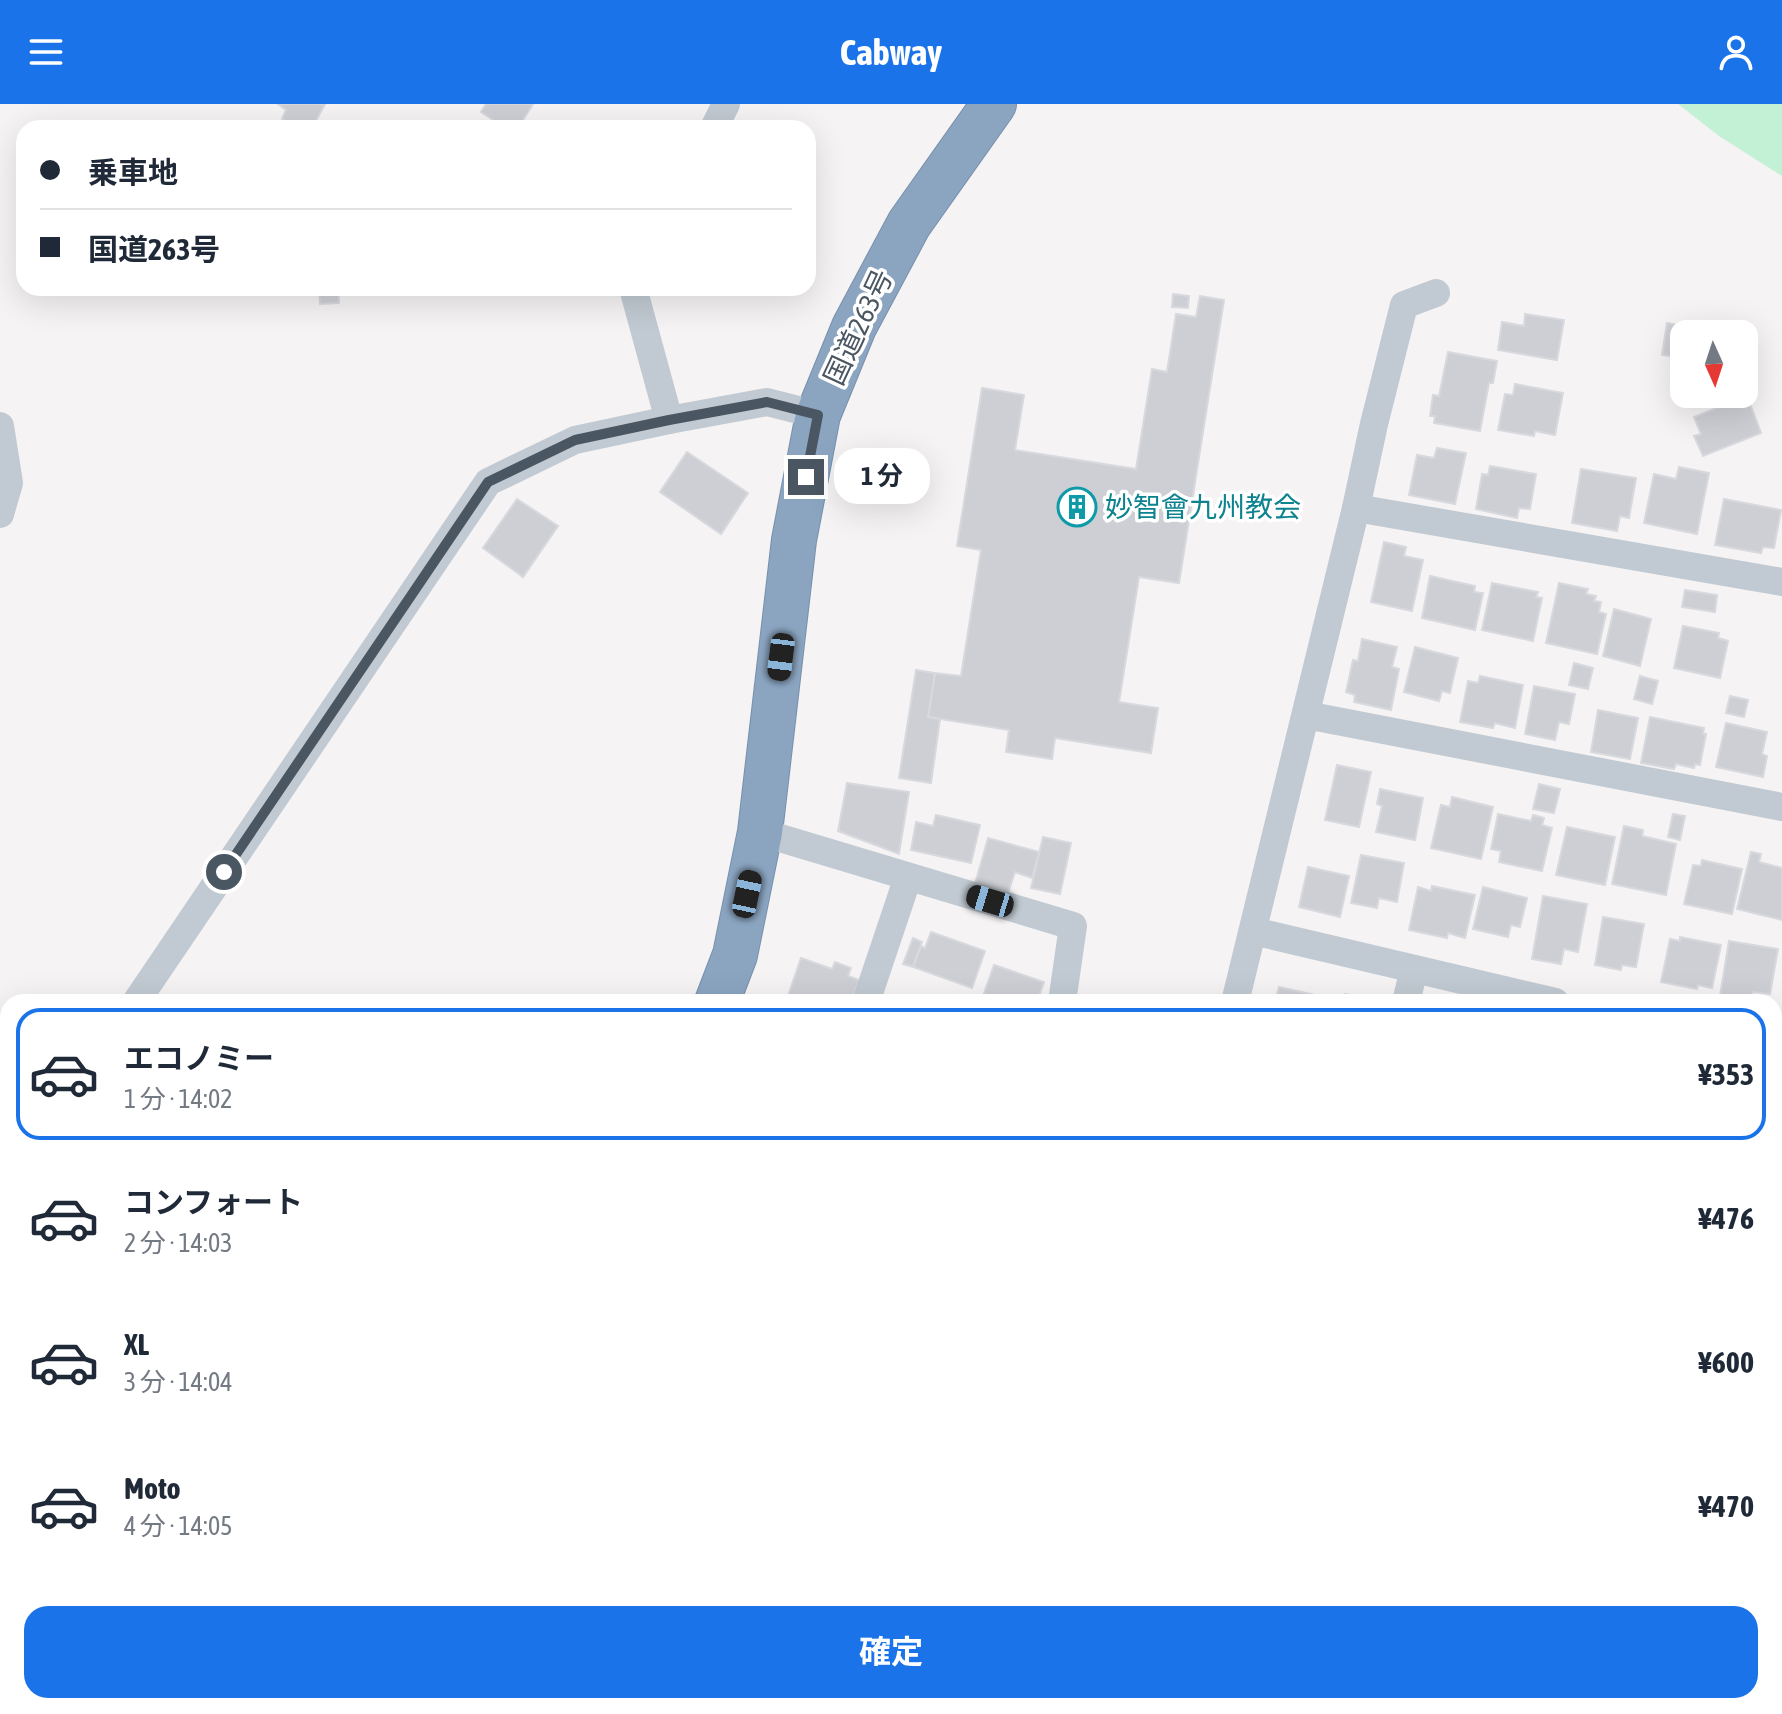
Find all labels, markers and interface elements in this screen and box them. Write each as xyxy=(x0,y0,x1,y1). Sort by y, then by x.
icon: menu xyxy=(24,30,68,74)
icon: person xyxy=(1714,30,1758,74)
text: Cabway xyxy=(840,31,942,73)
text: 乗車地 xyxy=(88,155,178,189)
text: 国道263号 xyxy=(88,232,220,266)
street label: 国道263号 xyxy=(817,264,899,390)
north arrow xyxy=(1670,320,1758,408)
map controls xyxy=(1670,320,1758,408)
callout: 1 分 xyxy=(834,449,930,505)
route end xyxy=(788,459,824,495)
text: 1 分 xyxy=(861,461,903,491)
building icon: 妙智會九州教会 xyxy=(1056,486,1098,528)
place label: 妙智會九州教会 xyxy=(1105,491,1301,523)
car xyxy=(766,632,796,682)
route start xyxy=(206,854,242,890)
car xyxy=(730,868,764,920)
car xyxy=(964,883,1016,919)
icon: car xyxy=(28,1038,100,1110)
text: エコノミー xyxy=(124,1041,274,1075)
text: ¥353 xyxy=(1698,1057,1754,1091)
text: 1 分 · 14:02 xyxy=(124,1084,233,1114)
icon: car xyxy=(28,1182,100,1254)
text: コンフォート xyxy=(124,1185,303,1219)
text: ¥476 xyxy=(1698,1201,1754,1235)
text: 2 分 · 14:03 xyxy=(124,1228,233,1258)
icon: car xyxy=(28,1326,100,1398)
text: XL xyxy=(124,1327,149,1361)
text: ¥600 xyxy=(1698,1345,1754,1379)
text: 3 分 · 14:04 xyxy=(124,1367,233,1397)
icon: car xyxy=(28,1470,100,1542)
text: Moto xyxy=(124,1471,181,1505)
text: ¥470 xyxy=(1698,1489,1754,1523)
text: 4 分 · 14:05 xyxy=(124,1511,233,1541)
button: 確定 xyxy=(24,1606,1758,1698)

